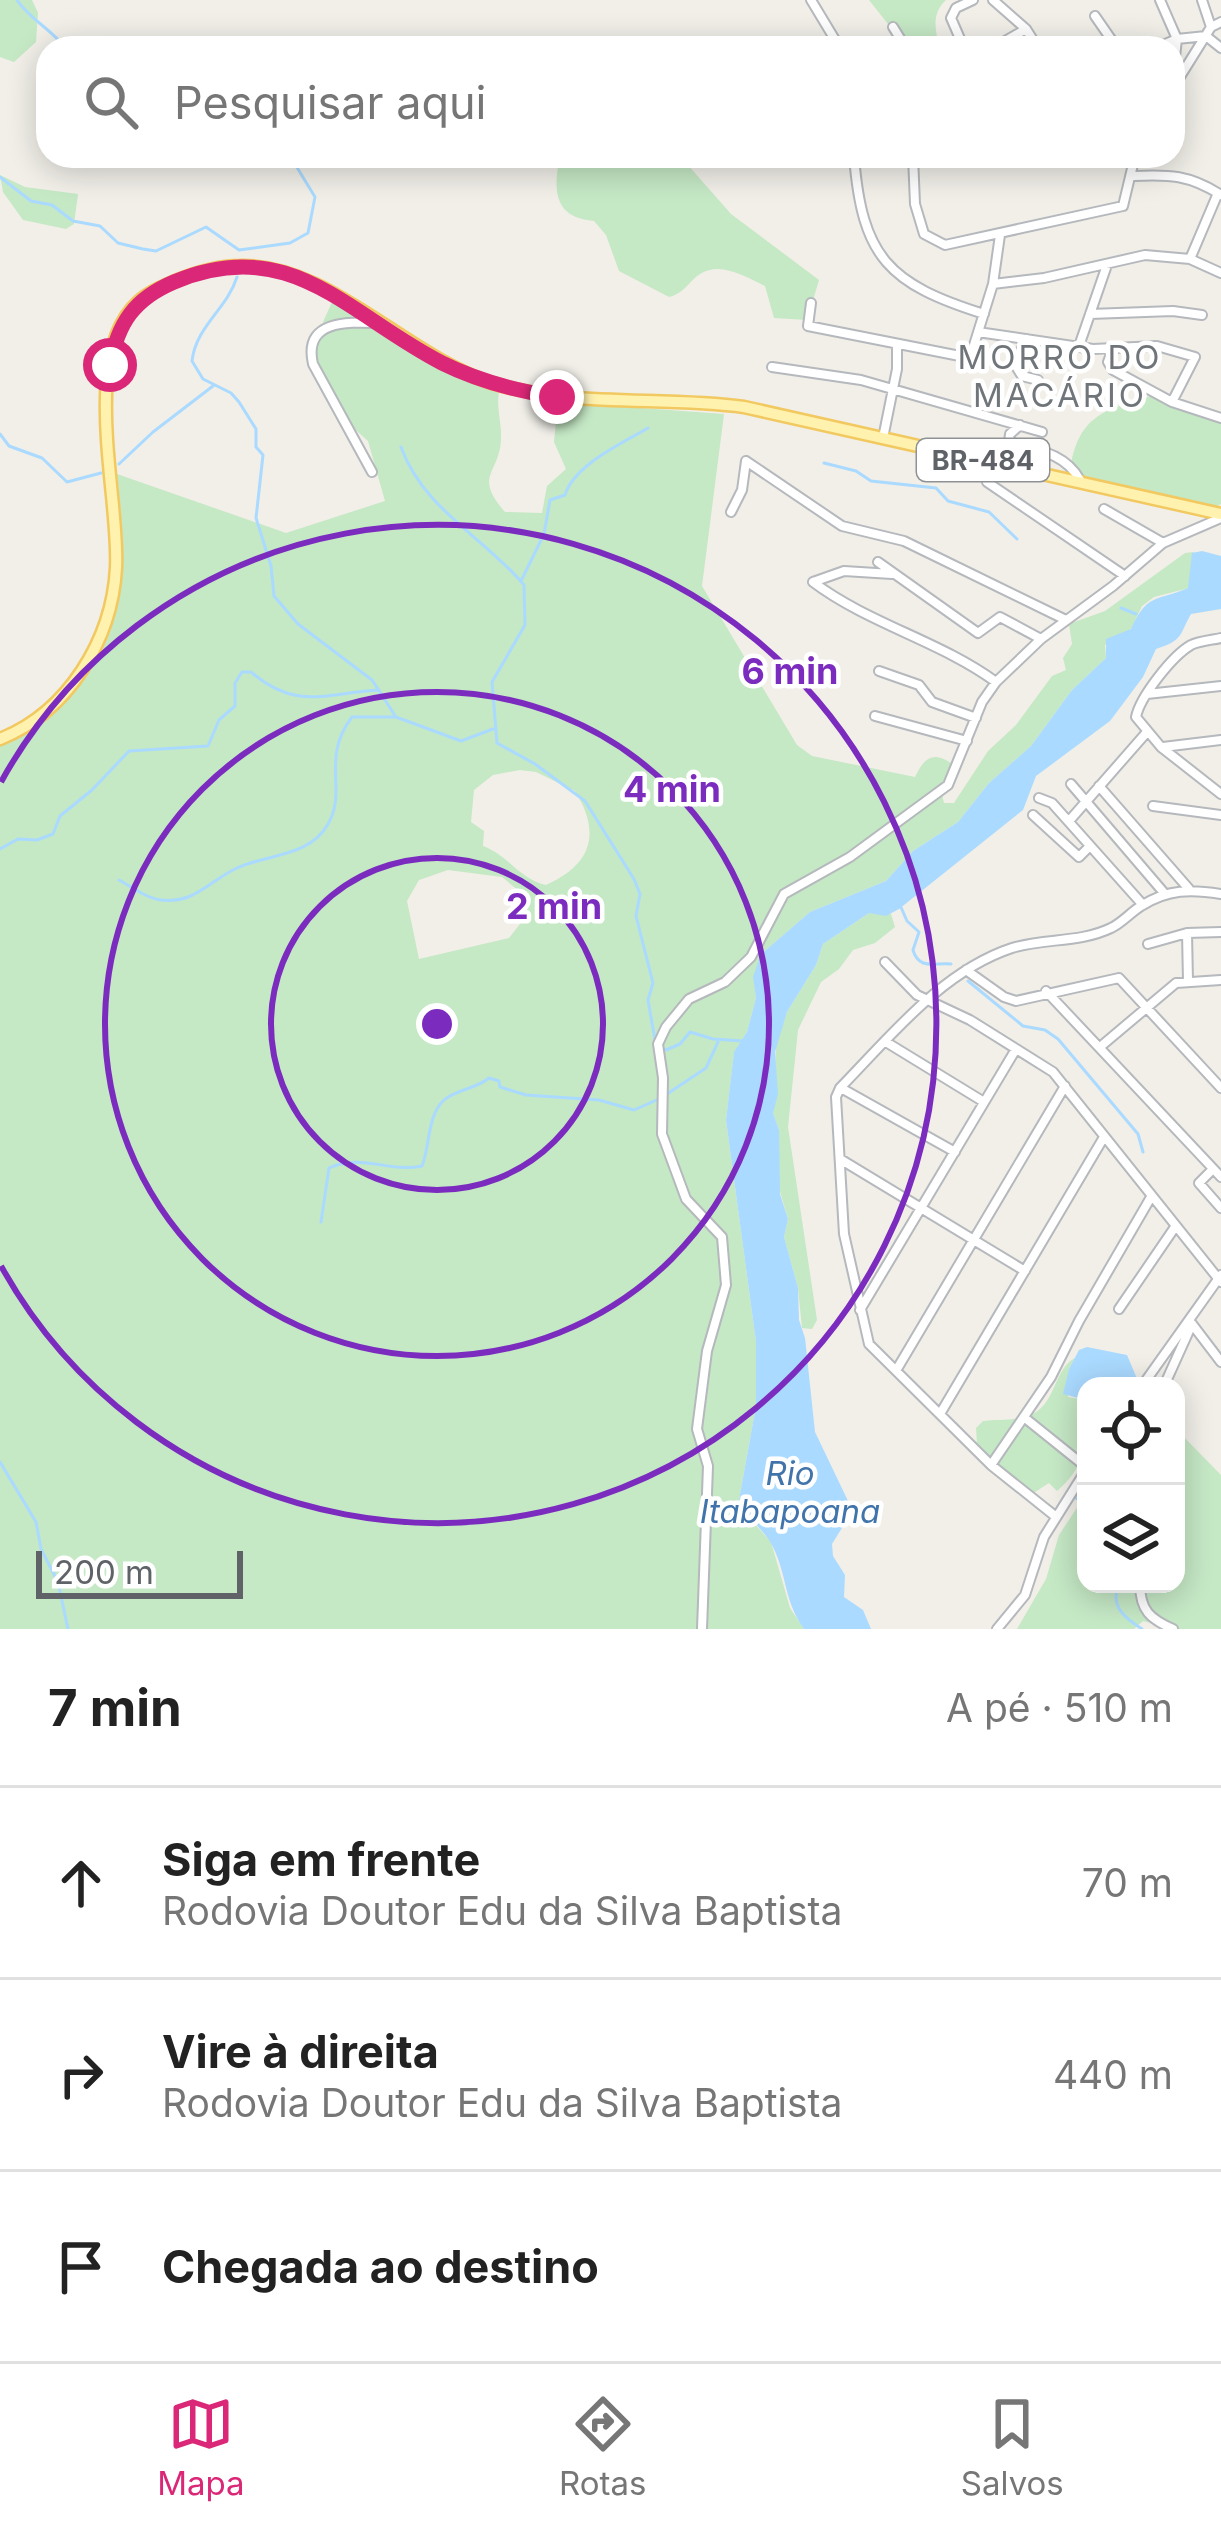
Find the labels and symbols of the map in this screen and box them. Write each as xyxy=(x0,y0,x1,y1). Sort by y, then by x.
district label: MORRO DO MACÁRIO xyxy=(957,337,1163,415)
route start xyxy=(83,338,137,392)
route end xyxy=(530,370,584,424)
road number: BR-484 xyxy=(917,439,1049,481)
text: 6 min xyxy=(742,649,838,693)
text: 4 min xyxy=(623,767,721,811)
text: 2 min xyxy=(506,884,602,928)
centre of rings xyxy=(416,1003,458,1045)
water label: Rio Itabapoana xyxy=(700,1453,880,1531)
scale bar xyxy=(36,1545,243,1598)

